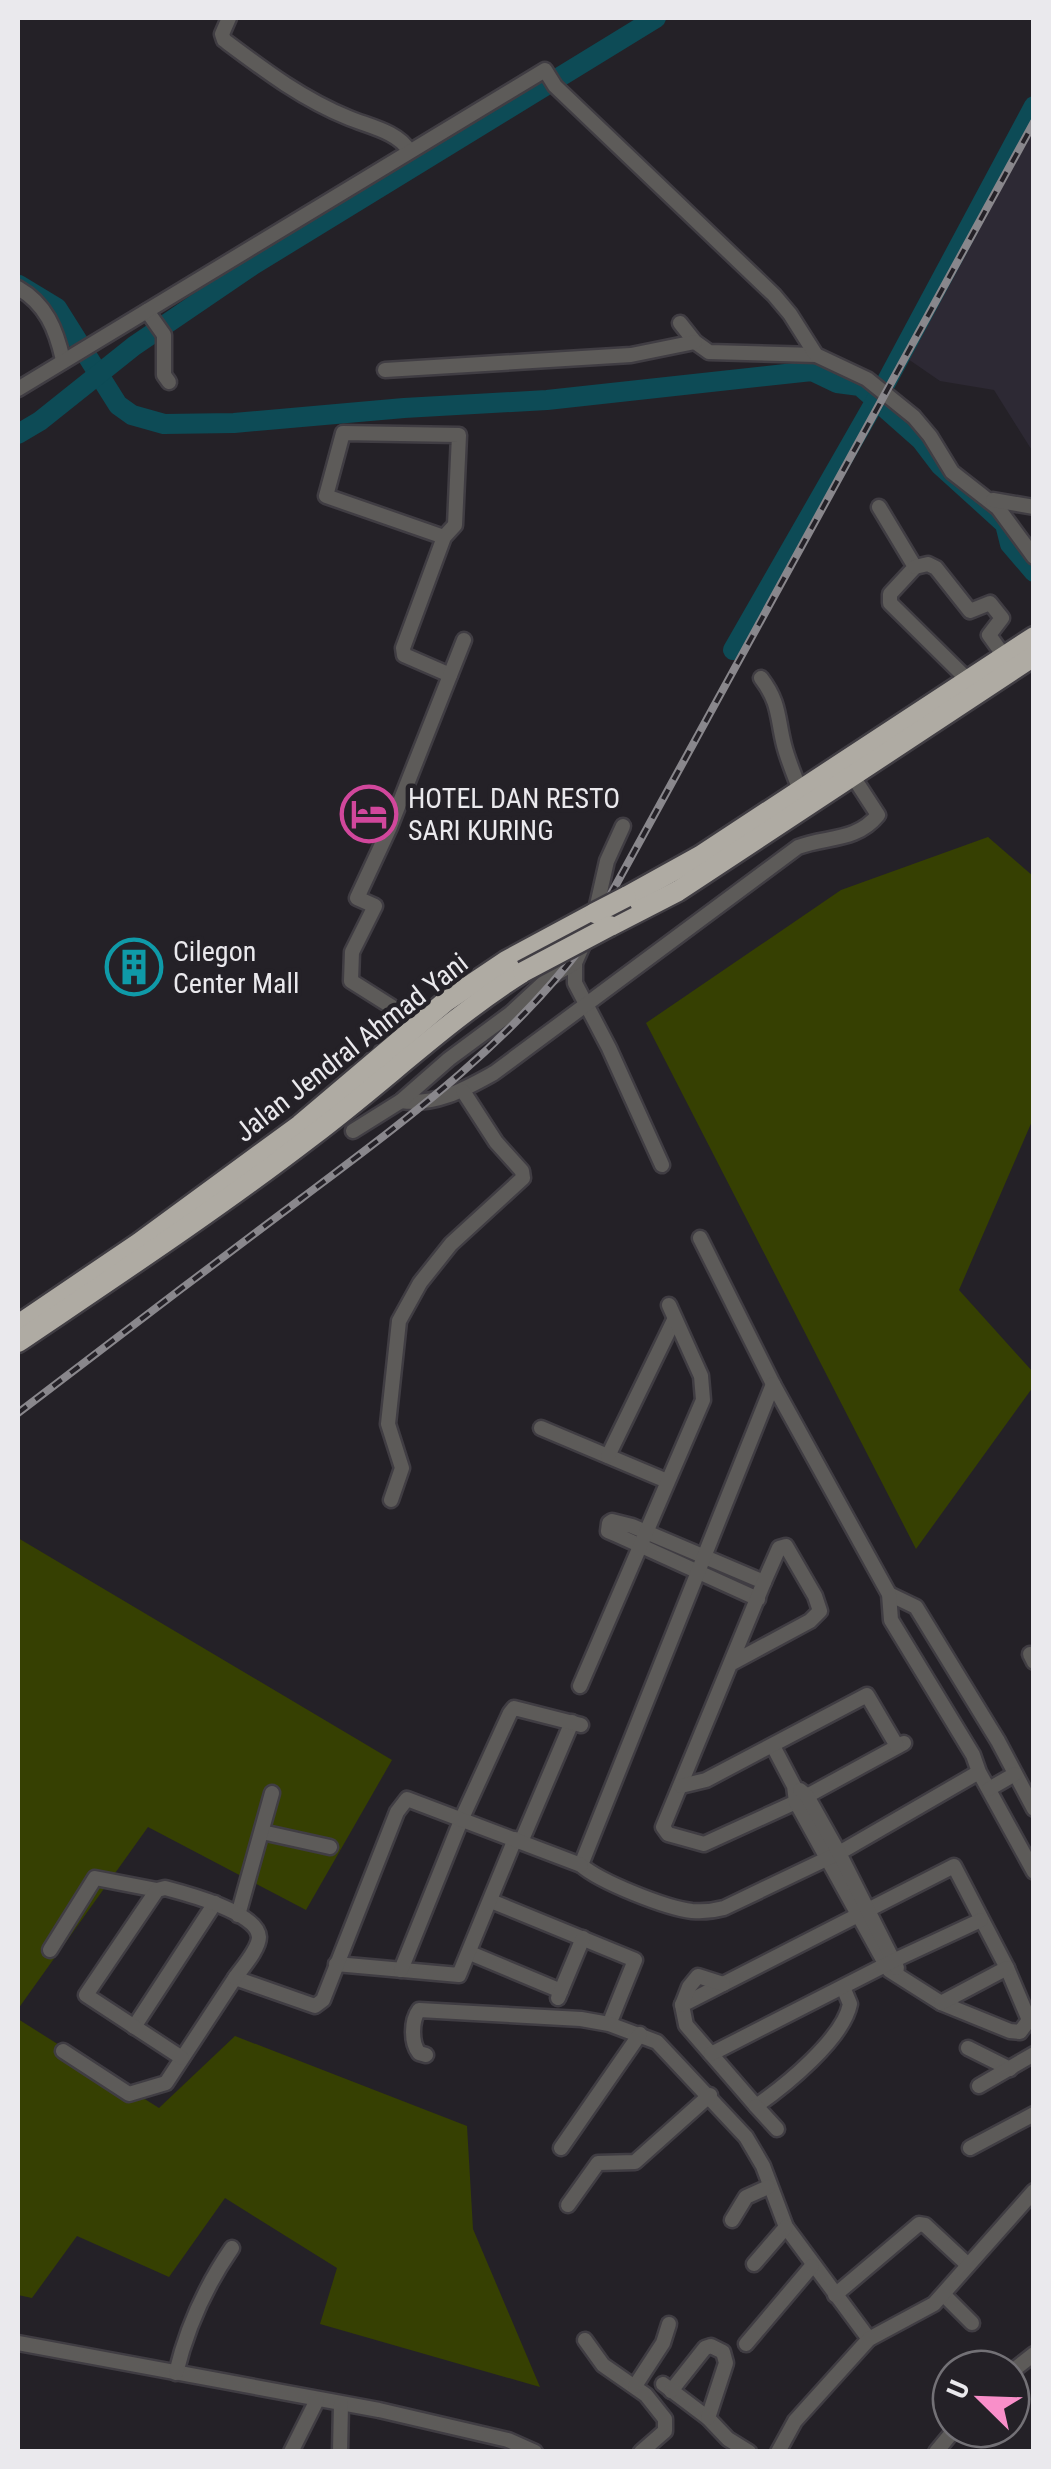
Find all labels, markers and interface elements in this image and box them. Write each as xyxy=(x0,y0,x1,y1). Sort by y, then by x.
place label: HOTEL DAN RESTO SARI KURING xyxy=(408,782,620,847)
hotel icon: HOTEL DAN RESTO SARI KURING xyxy=(339,784,399,844)
place label: Cilegon Center Mall xyxy=(173,935,299,1000)
building icon: Cilegon Center Mall xyxy=(104,937,164,997)
street label: Jalan Jendral Ahmad Yani xyxy=(228,946,474,1149)
north arrow xyxy=(931,2349,1031,2449)
text: U xyxy=(940,2376,977,2403)

